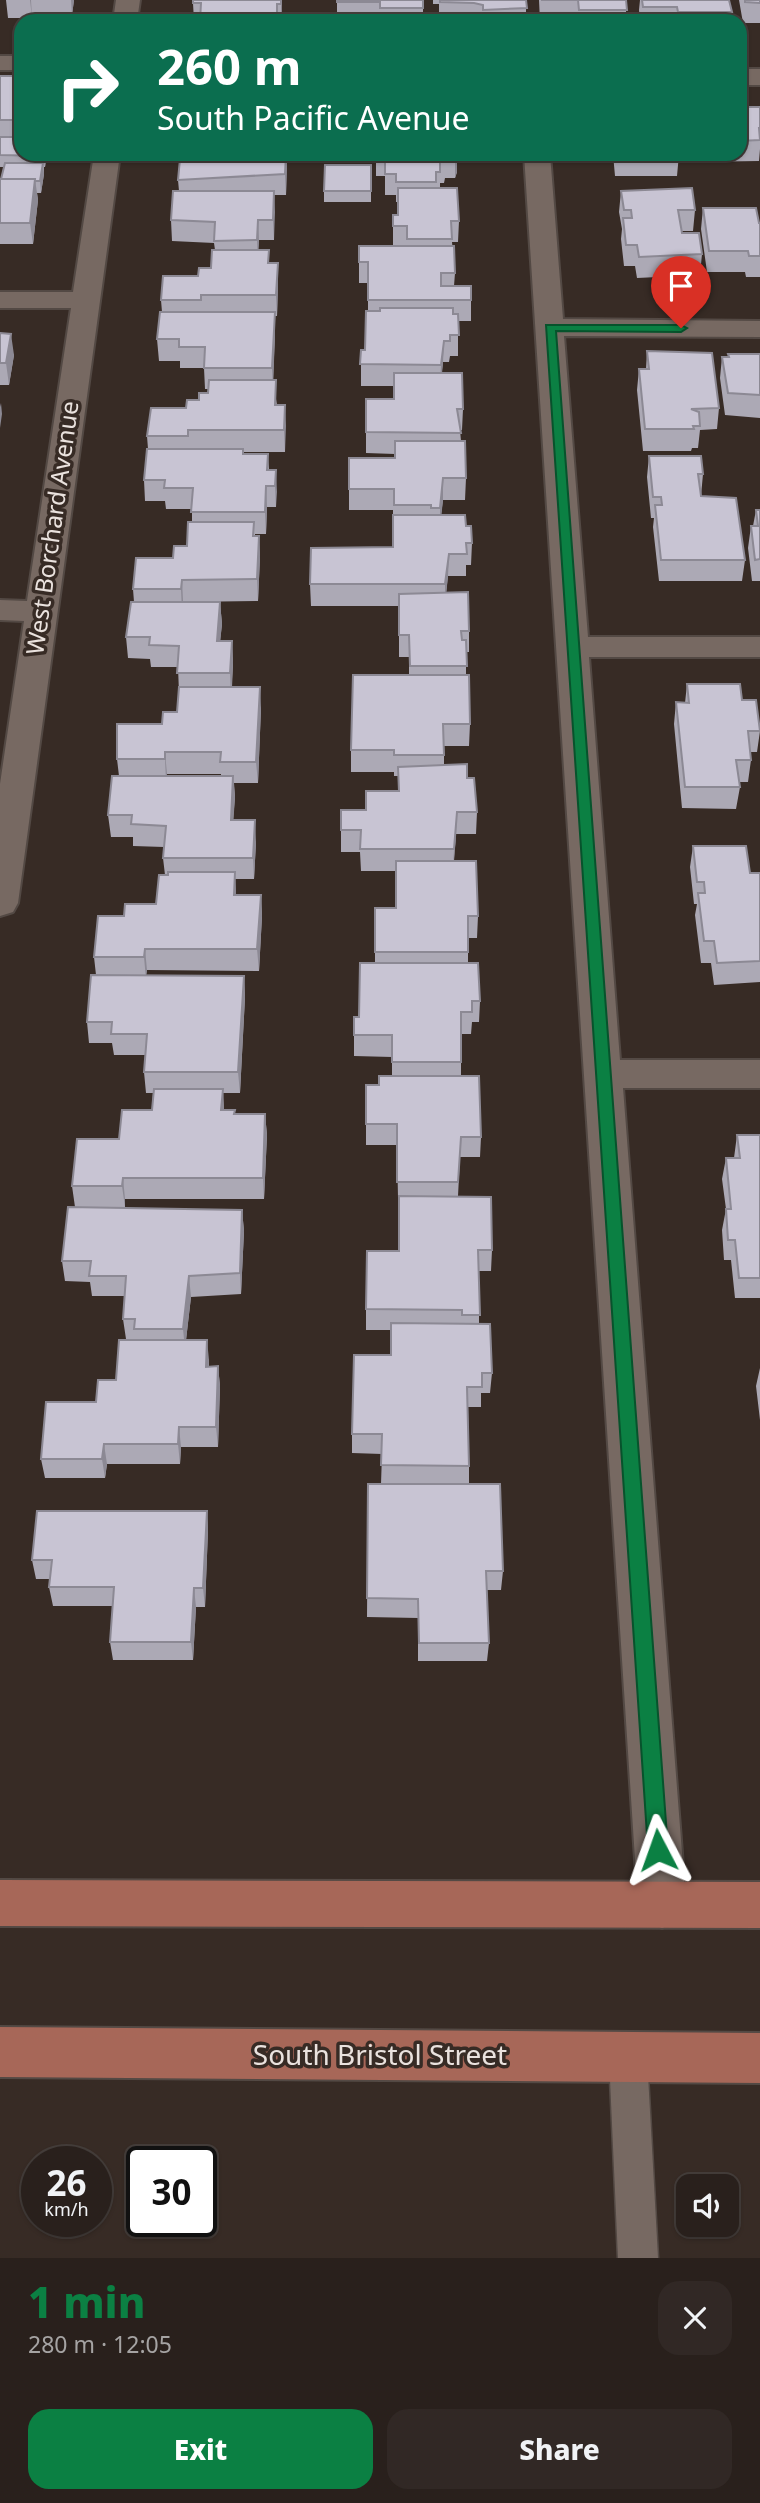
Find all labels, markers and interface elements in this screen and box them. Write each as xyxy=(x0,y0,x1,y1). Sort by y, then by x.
text: 260 m xyxy=(157,33,302,99)
icon: right xyxy=(42,42,133,133)
text: South Pacific Avenue xyxy=(157,96,470,139)
pin xyxy=(651,256,711,328)
icon: arrive xyxy=(662,267,700,305)
street label: West Borchard Avenue xyxy=(17,399,86,657)
position arrow xyxy=(621,1813,695,1887)
street label: South Bristol Street xyxy=(253,2035,507,2073)
speed limit sign: 30 xyxy=(126,2146,217,2237)
text: 26 xyxy=(46,2159,87,2206)
map controls xyxy=(676,2174,739,2237)
button: sound xyxy=(676,2174,739,2237)
text: km/h xyxy=(44,2197,89,2221)
text: 1 min xyxy=(28,2273,145,2330)
button: close xyxy=(658,2281,732,2355)
text: 280 m · 12:05 xyxy=(28,2328,172,2360)
button: Exit xyxy=(28,2409,373,2489)
button: Share xyxy=(387,2409,732,2489)

